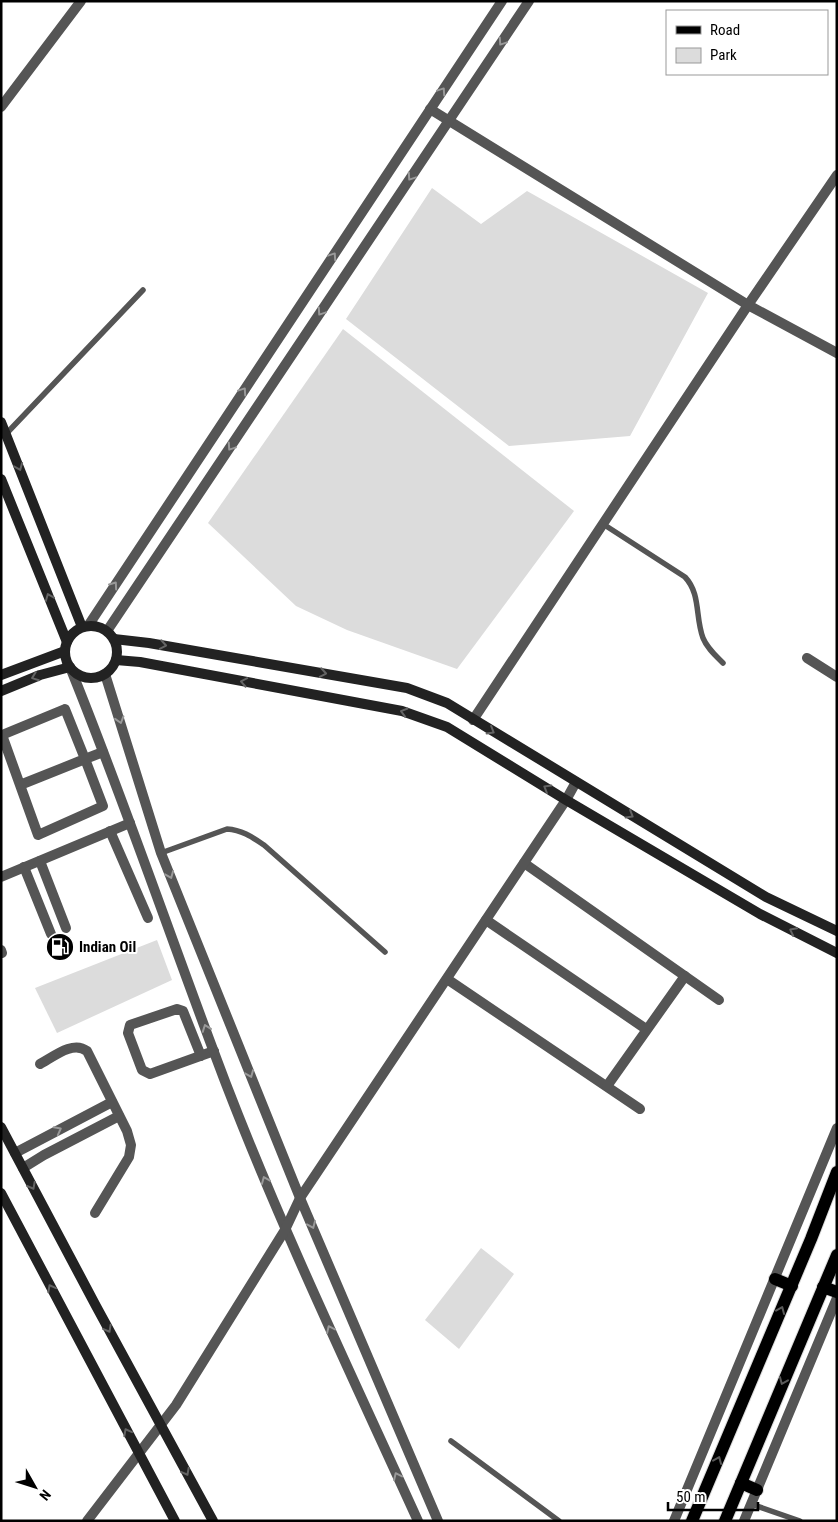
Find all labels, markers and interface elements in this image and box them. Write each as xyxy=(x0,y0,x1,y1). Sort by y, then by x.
legend xyxy=(666,10,828,75)
text: Road xyxy=(710,21,740,39)
one-way arrow xyxy=(498,36,508,45)
text: Park xyxy=(710,46,737,64)
one-way arrow xyxy=(436,88,445,97)
one-way arrow xyxy=(408,171,417,181)
one-way arrow xyxy=(326,252,336,261)
one-way arrow xyxy=(318,306,327,316)
one-way arrow xyxy=(237,388,246,397)
one-way arrow xyxy=(228,441,237,451)
one-way arrow xyxy=(13,463,23,471)
one-way arrow xyxy=(108,581,117,591)
one-way arrow xyxy=(44,593,55,602)
one-way arrow xyxy=(158,640,167,650)
one-way arrow xyxy=(318,668,327,678)
one-way arrow xyxy=(31,671,40,682)
one-way arrow xyxy=(240,677,249,687)
one-way arrow xyxy=(400,708,409,718)
one-way arrow xyxy=(114,716,124,724)
one-way arrow xyxy=(485,724,494,734)
one-way arrow xyxy=(543,784,552,794)
one-way arrow xyxy=(624,808,633,818)
one-way arrow xyxy=(164,870,174,879)
one-way arrow xyxy=(790,927,799,937)
fuel station icon: Indian Oil xyxy=(45,932,75,962)
place label: Indian Oil xyxy=(79,938,136,956)
one-way arrow xyxy=(202,1025,212,1033)
one-way arrow xyxy=(244,1069,255,1078)
one-way arrow xyxy=(53,1126,62,1136)
one-way arrow xyxy=(260,1176,271,1185)
one-way arrow xyxy=(26,1180,36,1189)
one-way arrow xyxy=(306,1220,316,1228)
one-way arrow xyxy=(47,1284,57,1293)
one-way arrow xyxy=(775,1306,786,1315)
one-way arrow xyxy=(102,1324,112,1333)
one-way arrow xyxy=(326,1325,336,1334)
one-way arrow xyxy=(779,1376,790,1385)
one-way arrow xyxy=(123,1428,133,1437)
one-way arrow xyxy=(712,1456,723,1465)
north arrow xyxy=(10,1462,60,1512)
one-way arrow xyxy=(180,1466,190,1475)
one-way arrow xyxy=(393,1472,404,1481)
scale bar xyxy=(668,1480,758,1512)
text: N xyxy=(36,1487,54,1504)
text: 50 m xyxy=(676,1488,706,1506)

